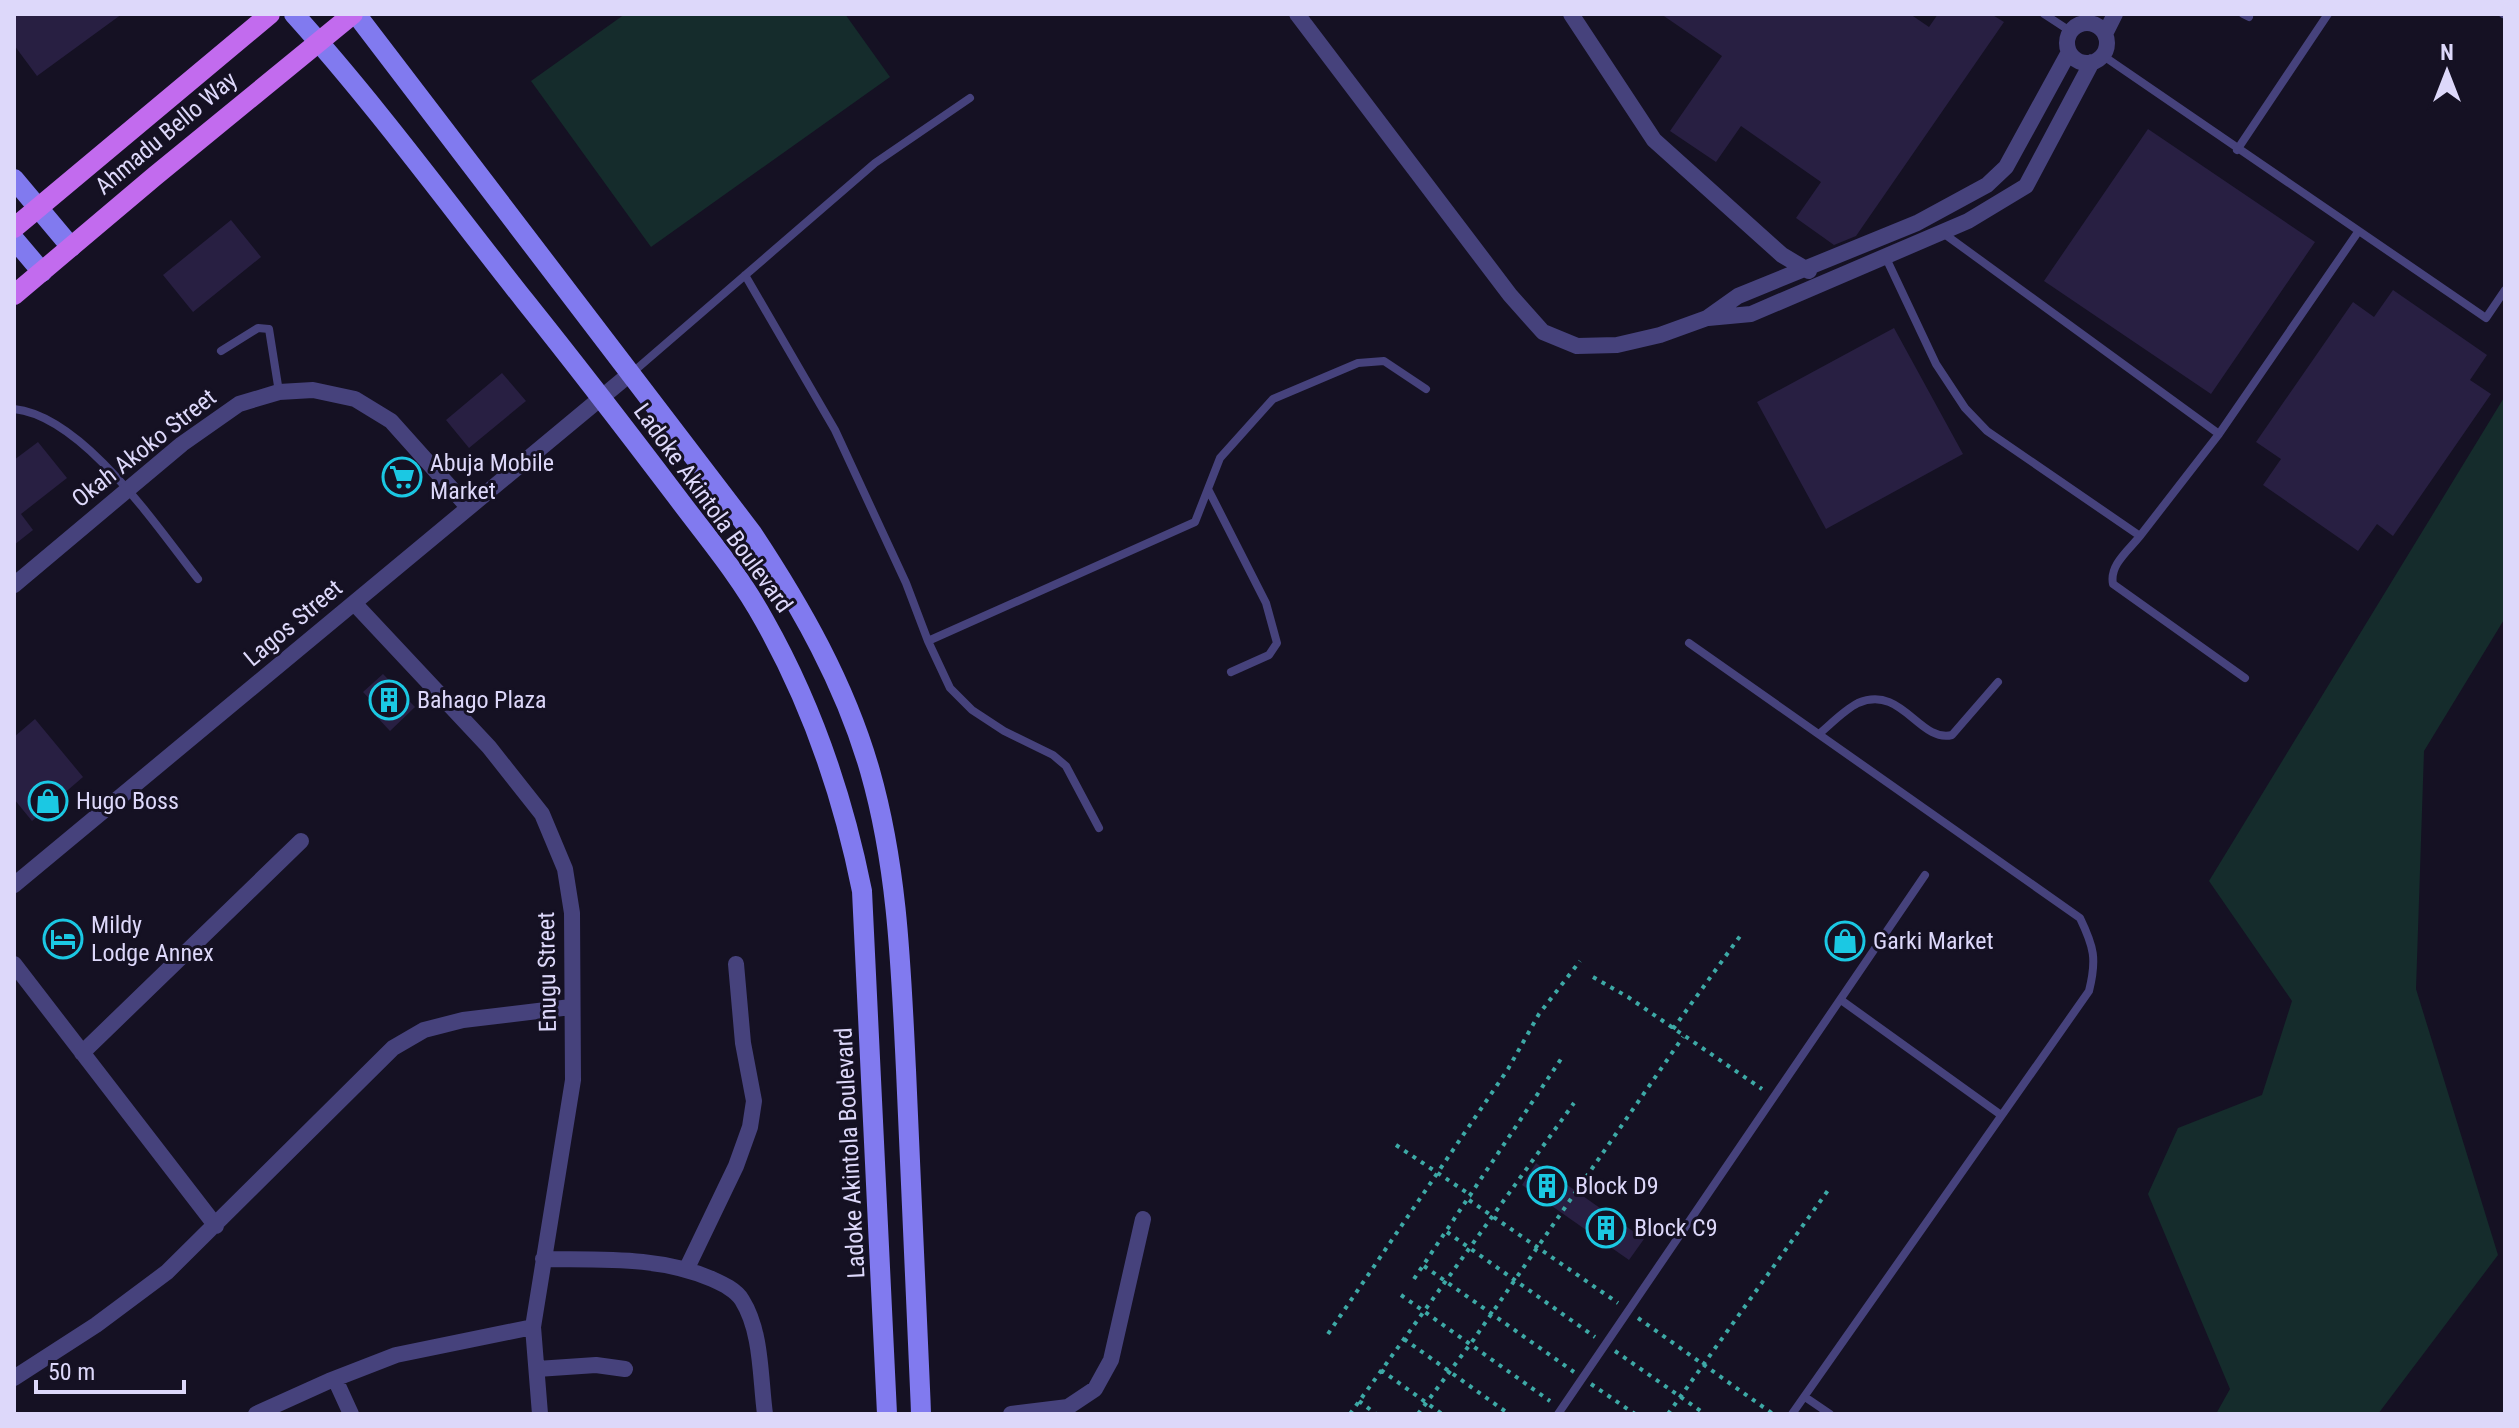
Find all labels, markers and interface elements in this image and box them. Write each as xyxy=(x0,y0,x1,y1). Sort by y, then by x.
north arrow xyxy=(2407,32,2487,112)
text: N xyxy=(2440,40,2454,65)
street label: Ahmadu Bello Way xyxy=(90,66,242,200)
street label: Okah Akoko Street xyxy=(66,383,222,513)
street label: Ladoke Akintola Boulevard xyxy=(628,398,798,618)
place label: Abuja Mobile Market xyxy=(430,449,554,505)
supermarket icon: Abuja Mobile Market xyxy=(381,456,423,498)
street label: Lagos Street xyxy=(238,574,348,672)
building icon: Bahago Plaza xyxy=(368,679,410,721)
place label: Bahago Plaza xyxy=(417,686,546,714)
shop icon: Hugo Boss xyxy=(27,780,69,822)
place label: Hugo Boss xyxy=(76,787,179,815)
place label: Mildy Lodge Annex xyxy=(91,911,214,967)
street label: Enugu Street xyxy=(532,912,562,1032)
hotel icon: Mildy Lodge Annex xyxy=(42,918,84,960)
shop icon: Garki Market xyxy=(1824,920,1866,962)
place label: Garki Market xyxy=(1873,927,1994,955)
street label: Ladoke Akintola Boulevard xyxy=(829,1027,871,1279)
building icon: Block D9 xyxy=(1526,1165,1568,1207)
place label: Block D9 xyxy=(1575,1172,1659,1200)
building icon: Block C9 xyxy=(1585,1207,1627,1249)
place label: Block C9 xyxy=(1634,1214,1718,1242)
scale bar xyxy=(36,1344,184,1394)
text: 50 m xyxy=(48,1358,95,1386)

